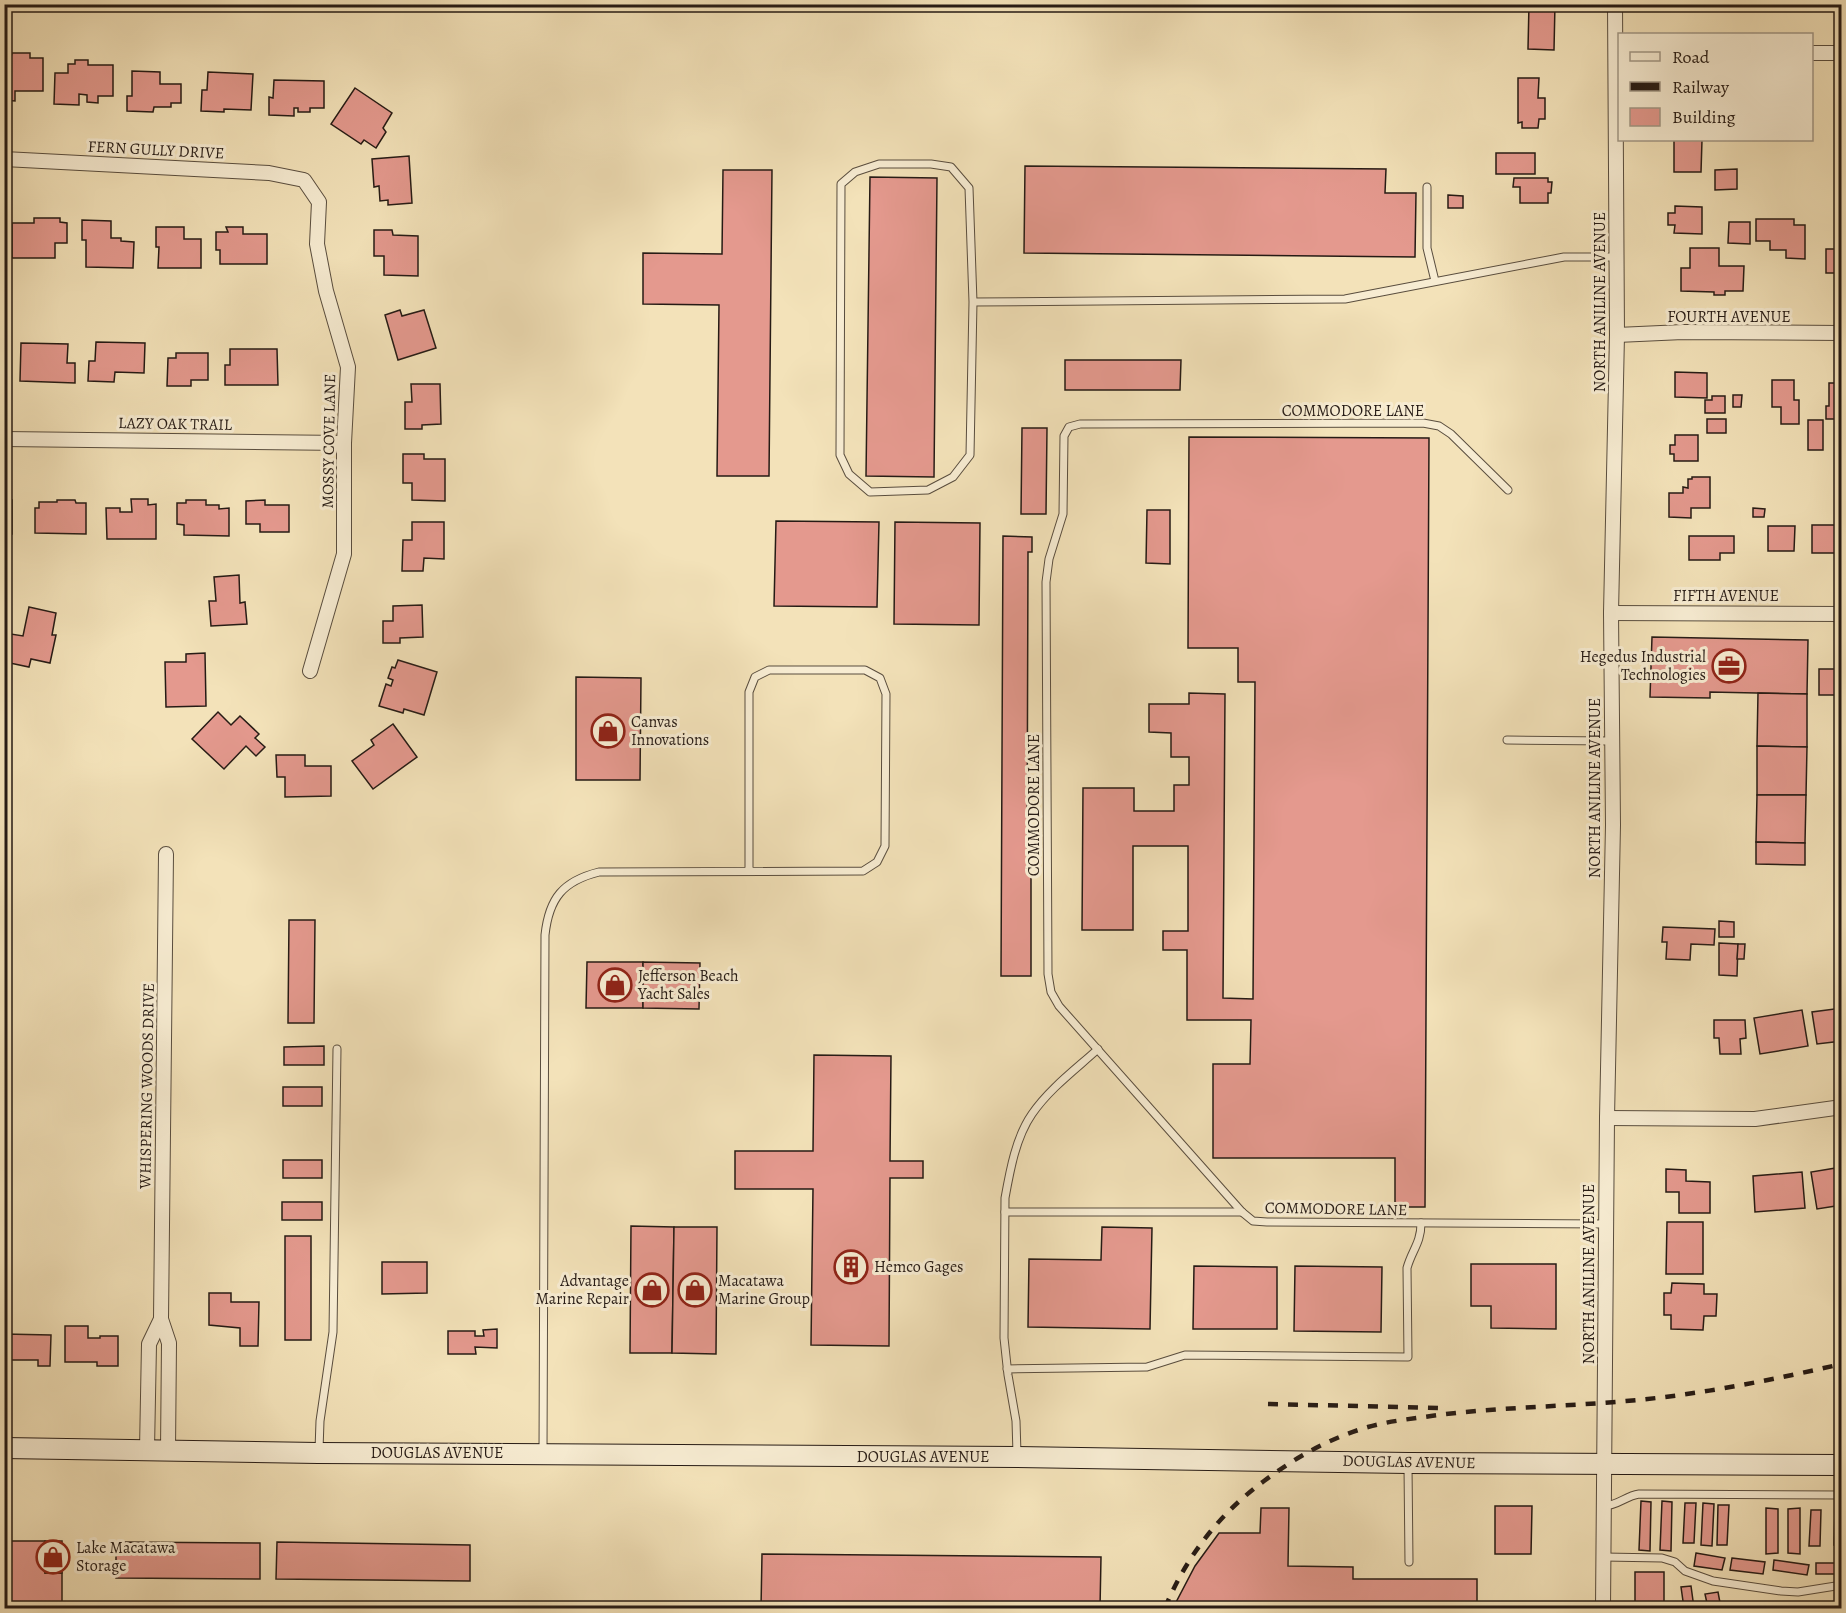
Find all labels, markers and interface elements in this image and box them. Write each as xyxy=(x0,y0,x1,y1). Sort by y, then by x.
legend xyxy=(1618,33,1813,141)
text: Road xyxy=(1672,45,1710,69)
text: Railway xyxy=(1672,75,1730,99)
text: Building xyxy=(1672,105,1736,129)
street label: FERN GULLY DRIVE xyxy=(87,135,225,165)
street label: NORTH ANILINE AVENUE xyxy=(1589,212,1611,392)
street label: FOURTH AVENUE xyxy=(1667,306,1791,328)
street label: MOSSY COVE LANE xyxy=(317,373,341,509)
street label: COMMODORE LANE xyxy=(1282,400,1424,422)
street label: LAZY OAK TRAIL xyxy=(118,412,233,436)
street label: FIFTH AVENUE xyxy=(1673,585,1779,607)
place label: Hegedus Industrial Technologies xyxy=(1580,646,1706,686)
office icon: Hegedus Industrial Technologies xyxy=(1711,648,1747,684)
street label: NORTH ANILINE AVENUE xyxy=(1584,698,1606,878)
place label: Canvas Innovations xyxy=(631,711,709,751)
shop icon: Canvas Innovations xyxy=(590,713,626,749)
street label: COMMODORE LANE xyxy=(1023,734,1045,876)
place label: Jefferson Beach Yacht Sales xyxy=(637,965,739,1005)
shop icon: Jefferson Beach Yacht Sales xyxy=(597,967,633,1003)
street label: WHISPERING WOODS DRIVE xyxy=(134,983,160,1190)
street label: NORTH ANILINE AVENUE xyxy=(1578,1184,1600,1364)
street label: COMMODORE LANE xyxy=(1265,1197,1407,1221)
building icon: Hemco Gages xyxy=(833,1249,869,1285)
place label: Hemco Gages xyxy=(874,1256,964,1278)
place label: Advantage Marine Repair xyxy=(535,1270,629,1310)
place label: Macatawa Marine Group xyxy=(718,1270,810,1310)
shop icon: Advantage Marine Repair xyxy=(634,1272,670,1308)
shop icon: Macatawa Marine Group xyxy=(677,1272,713,1308)
street label: DOUGLAS AVENUE xyxy=(370,1442,504,1464)
street label: DOUGLAS AVENUE xyxy=(856,1446,990,1468)
street label: DOUGLAS AVENUE xyxy=(1342,1450,1476,1474)
place label: Lake Macatawa Storage xyxy=(76,1537,176,1577)
shop icon: Lake Macatawa Storage xyxy=(35,1539,71,1575)

